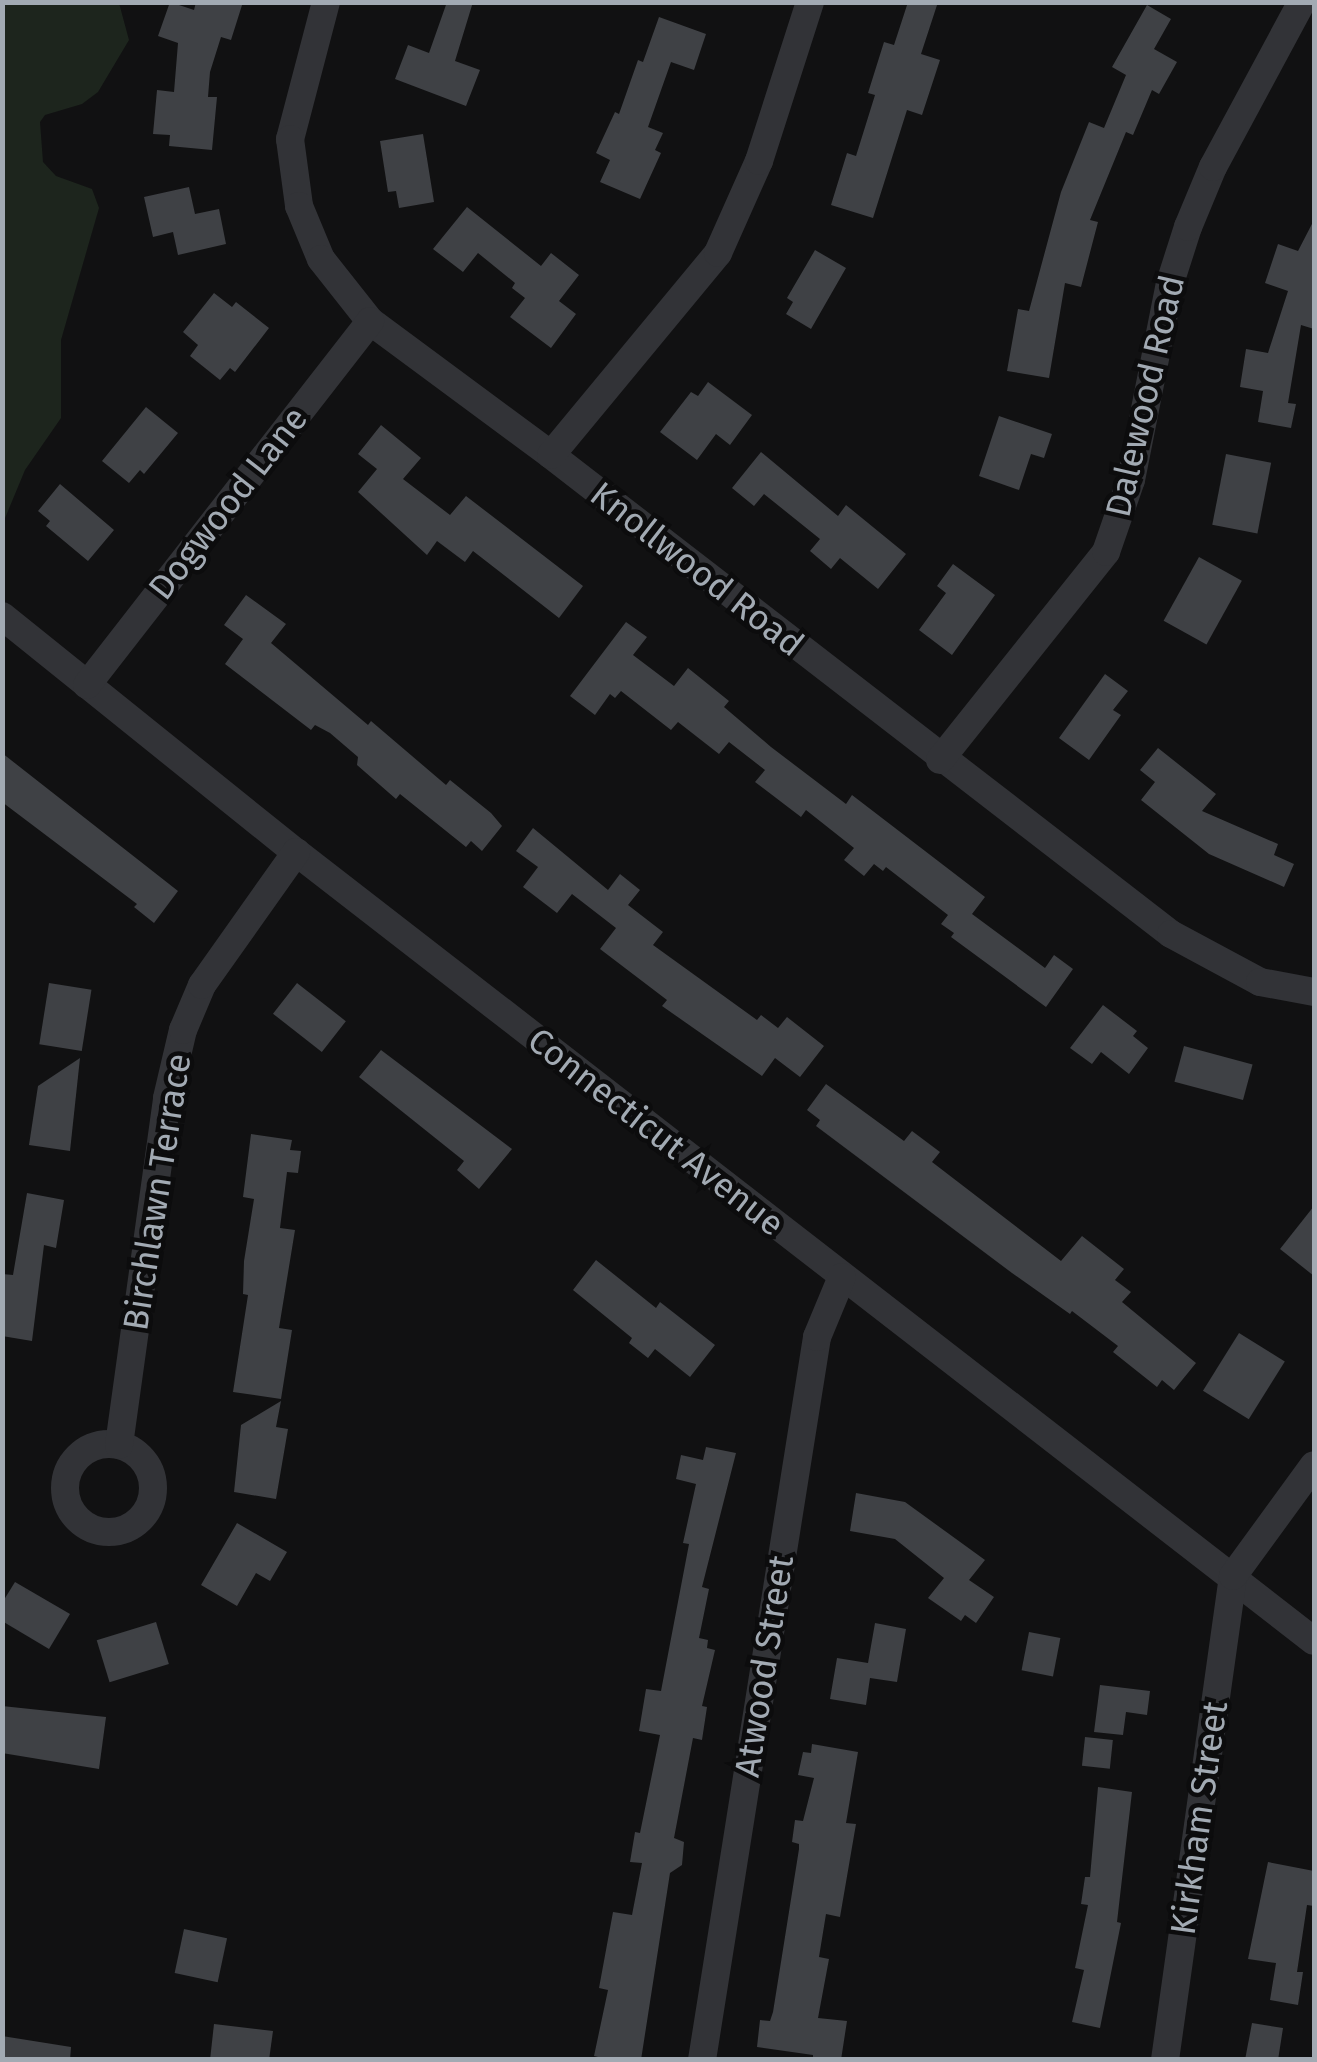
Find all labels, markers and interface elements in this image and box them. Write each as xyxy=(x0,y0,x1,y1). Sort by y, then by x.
street label: Dalewood Road xyxy=(1097,271,1193,521)
street label: Dogwood Lane xyxy=(140,398,316,608)
street label: Knollwood Road xyxy=(582,473,812,665)
street label: Connecticut Avenue xyxy=(520,1019,792,1245)
street label: Birchlawn Terrace xyxy=(114,1051,200,1333)
street label: Atwood Street xyxy=(726,1552,802,1780)
street label: Kirkham Street xyxy=(1162,1698,1236,1938)

